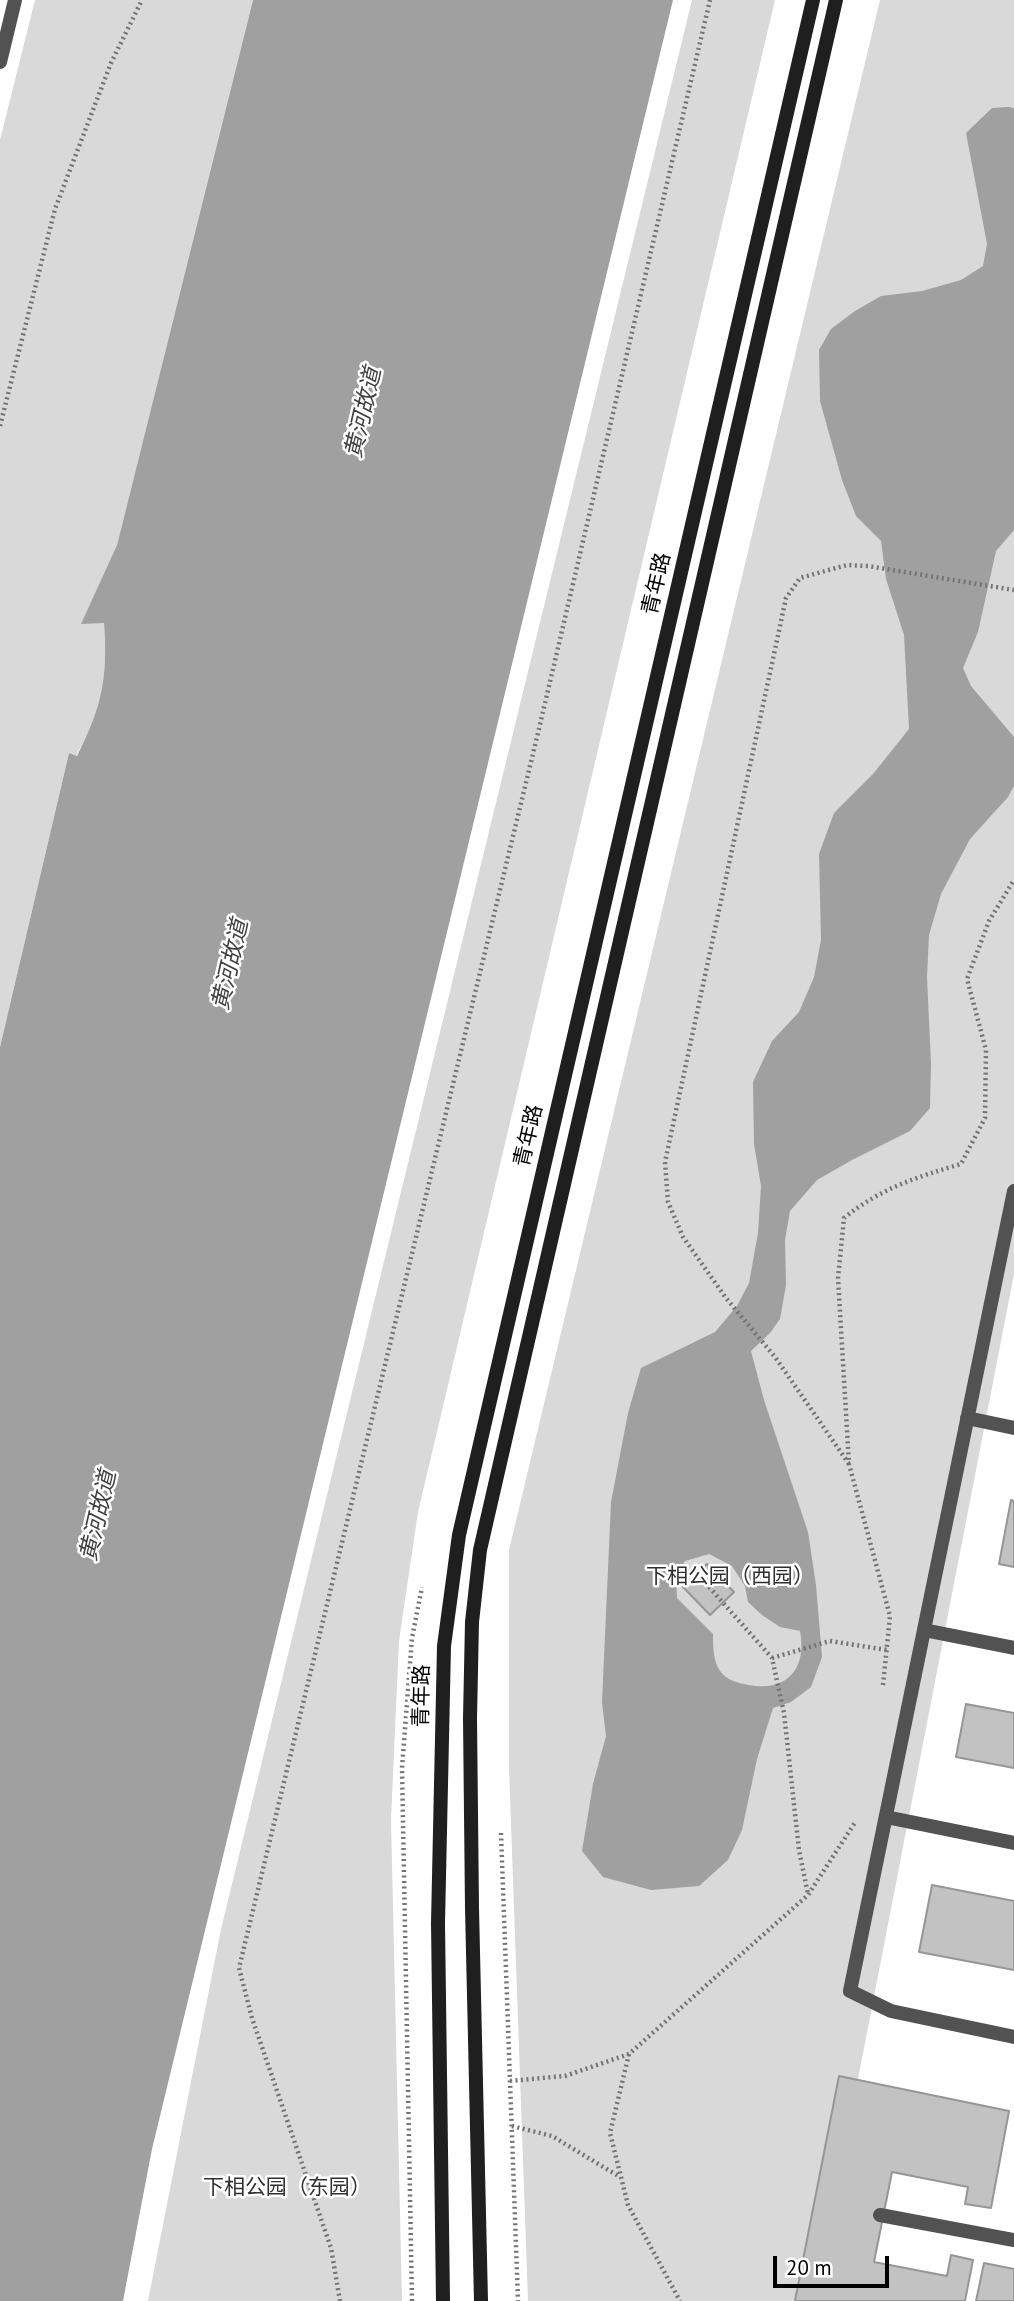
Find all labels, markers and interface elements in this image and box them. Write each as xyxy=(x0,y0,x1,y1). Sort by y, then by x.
water label: 黄河故道 xyxy=(340,365,388,461)
street label: 青年路 xyxy=(638,550,676,618)
water label: 黄河故道 xyxy=(207,917,255,1013)
street label: 青年路 xyxy=(510,1102,548,1170)
water label: 黄河故道 xyxy=(75,1468,123,1564)
park label: 下相公园（西园） xyxy=(646,1564,814,1590)
street label: 青年路 xyxy=(409,1664,435,1728)
park label: 下相公园（东园） xyxy=(203,2175,371,2201)
scale bar xyxy=(776,2242,892,2286)
text: 20 m xyxy=(786,2254,832,2281)

